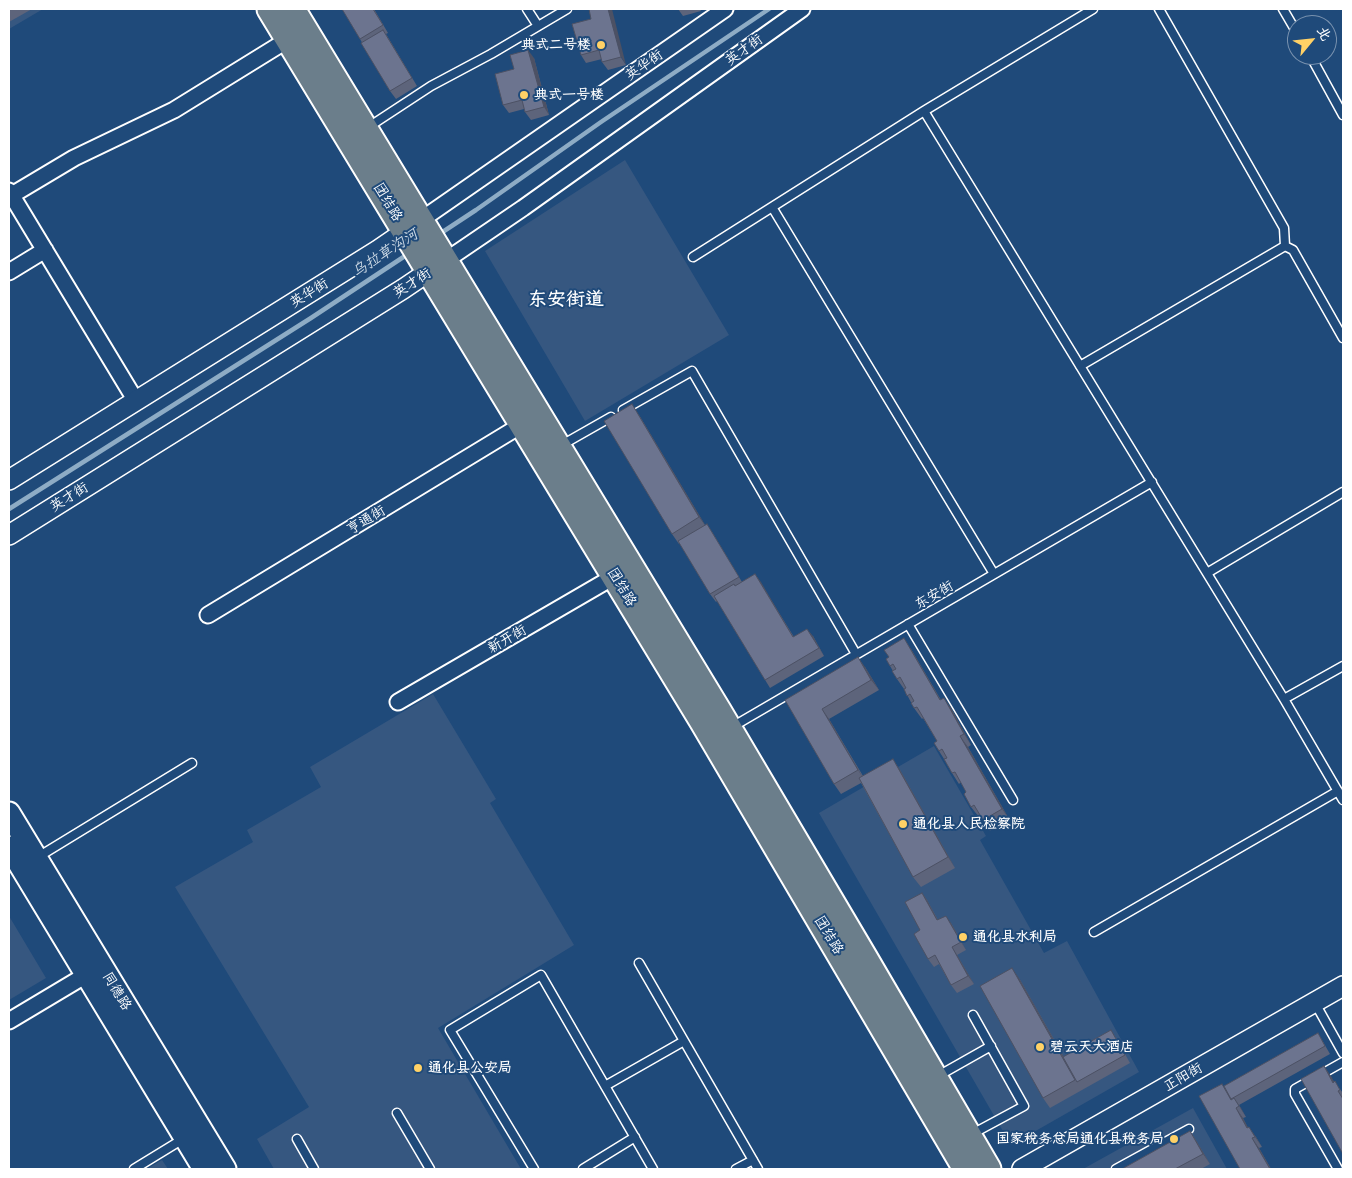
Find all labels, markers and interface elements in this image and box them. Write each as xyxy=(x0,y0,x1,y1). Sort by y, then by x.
north arrow xyxy=(1287,15,1337,65)
text: 北 xyxy=(1313,23,1336,44)
street label: 英才街 xyxy=(722,31,766,69)
place label: 典式二号楼 xyxy=(521,37,591,53)
marker: 典式二号楼 xyxy=(595,39,607,51)
street label: 英华街 xyxy=(622,46,666,84)
place label: 典式一号楼 xyxy=(534,87,604,103)
marker: 典式一号楼 xyxy=(518,89,530,101)
street label: 团结路 xyxy=(370,180,406,224)
water label: 乌拉草沟河 xyxy=(349,225,421,281)
street label: 英才街 xyxy=(390,265,434,301)
street label: 英华街 xyxy=(287,275,331,311)
district label: 东安街道 xyxy=(528,288,604,310)
street label: 英才街 xyxy=(47,479,91,515)
street label: 亨通街 xyxy=(344,502,388,538)
street label: 团结路 xyxy=(604,565,640,609)
street label: 东安街 xyxy=(912,577,956,613)
street label: 新开街 xyxy=(485,621,529,657)
place label: 通化县人民检察院 xyxy=(913,816,1025,832)
marker: 通化县人民检察院 xyxy=(897,818,909,830)
street label: 团结路 xyxy=(811,913,847,957)
place label: 通化县水利局 xyxy=(973,929,1057,945)
marker: 通化县水利局 xyxy=(957,931,969,943)
street label: 同德路 xyxy=(99,969,135,1013)
place label: 碧云天大酒店 xyxy=(1050,1039,1134,1055)
marker: 碧云天大酒店 xyxy=(1034,1041,1046,1053)
street label: 正阳街 xyxy=(1161,1059,1205,1095)
place label: 通化县公安局 xyxy=(428,1060,512,1076)
marker: 通化县公安局 xyxy=(412,1062,424,1074)
place label: 国家税务总局通化县税务局 xyxy=(996,1131,1164,1147)
marker: 国家税务总局通化县税务局 xyxy=(1168,1133,1180,1145)

